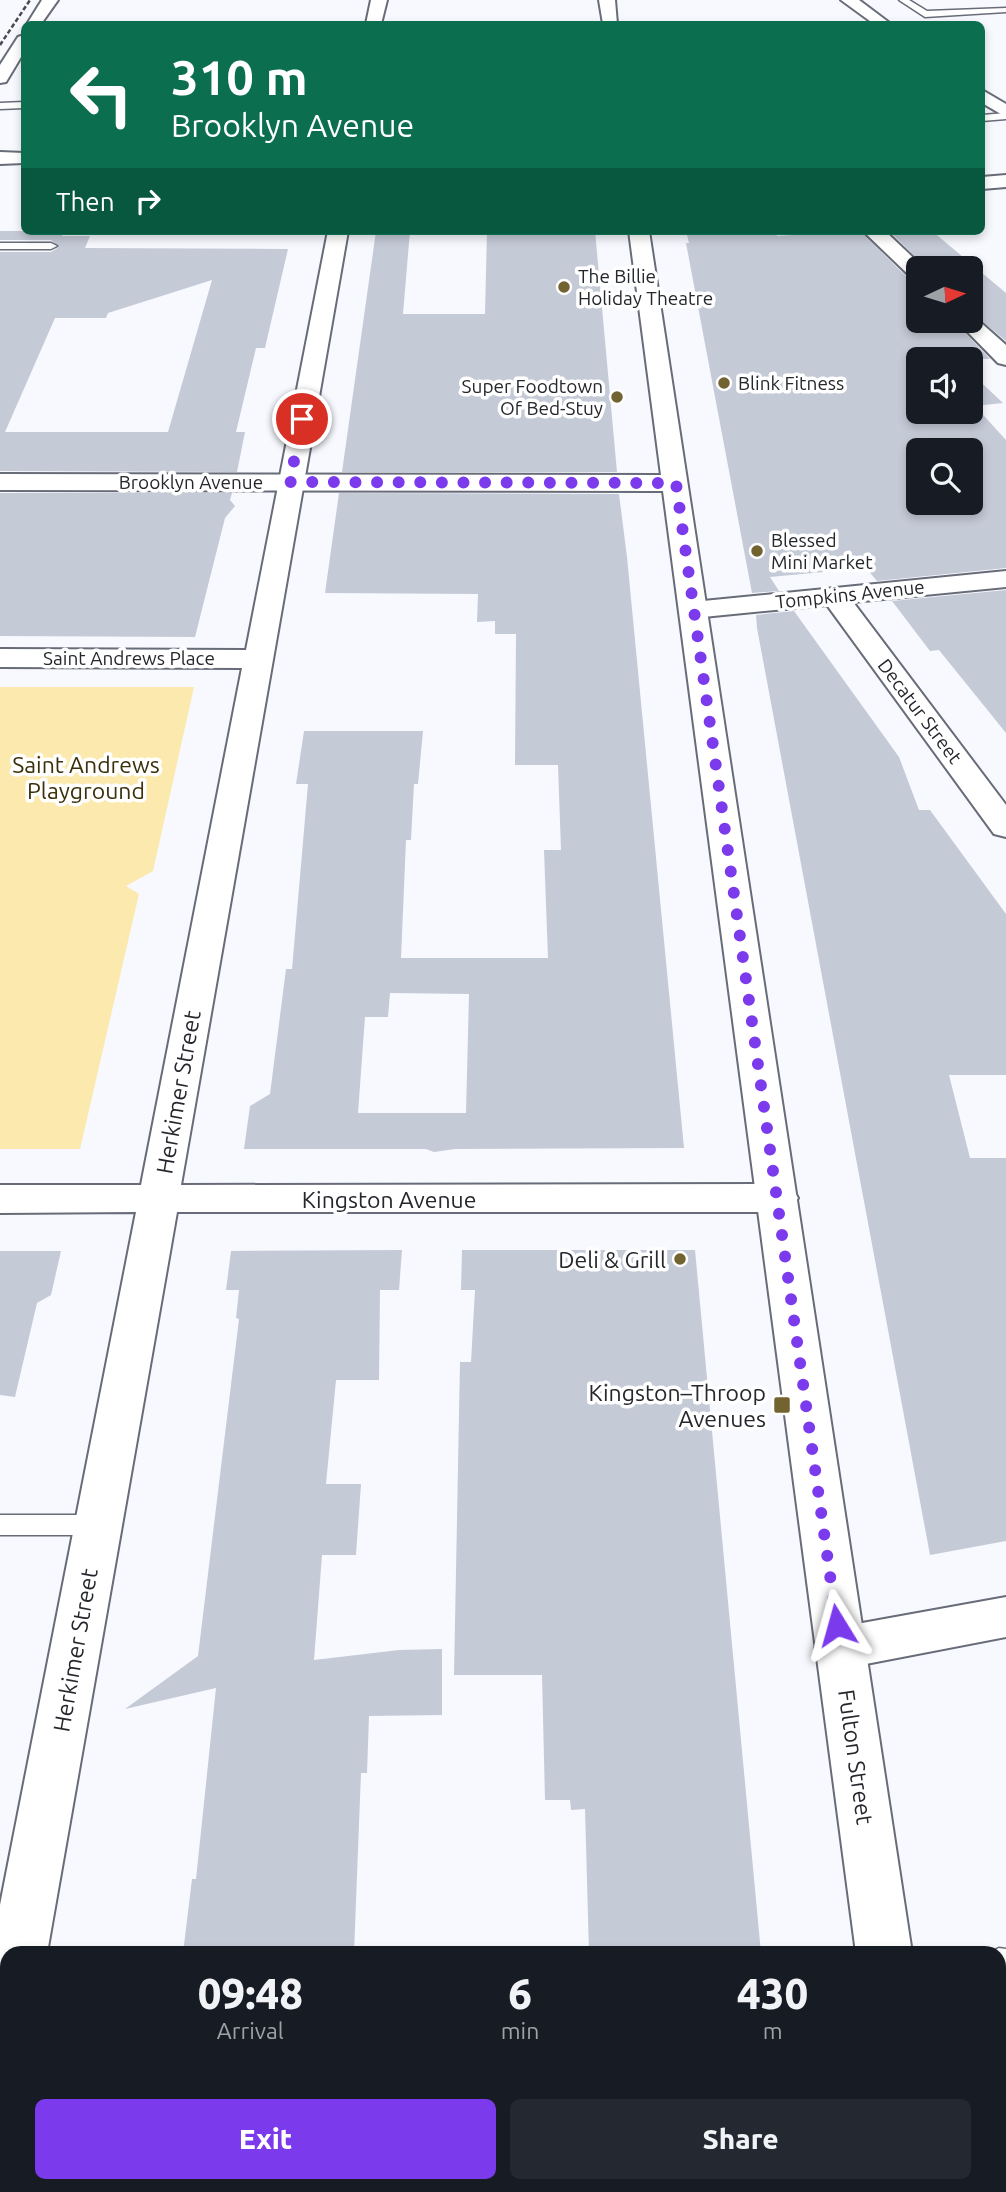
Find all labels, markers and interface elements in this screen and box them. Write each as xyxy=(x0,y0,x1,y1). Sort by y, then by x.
icon: left xyxy=(56,49,147,140)
text: 310 m xyxy=(171,49,308,104)
text: Brooklyn Avenue xyxy=(171,107,414,143)
icon: right xyxy=(129,182,167,220)
text: Then xyxy=(56,187,115,216)
north arrow xyxy=(906,256,984,332)
map controls xyxy=(906,256,983,515)
place label: The Billie Holiday Theatre xyxy=(578,265,713,309)
marker: The Billie Holiday Theatre xyxy=(556,279,572,295)
button: sound xyxy=(906,347,983,424)
place label: Blink Fitness xyxy=(738,372,844,394)
place label: Super Foodtown Of Bed-Stuy xyxy=(462,375,603,419)
marker: Blink Fitness xyxy=(716,375,732,391)
pin xyxy=(272,389,332,449)
marker: Super Foodtown Of Bed-Stuy xyxy=(609,389,625,405)
icon: arrive xyxy=(283,400,321,438)
button: search xyxy=(906,438,983,515)
street label: Brooklyn Avenue xyxy=(119,471,263,493)
place label: Blessed Mini Market xyxy=(771,529,873,573)
marker: Blessed Mini Market xyxy=(749,543,765,559)
street label: Tompkins Avenue xyxy=(774,575,926,613)
street label: Saint Andrews Place xyxy=(43,647,215,669)
street label: Decatur Street xyxy=(873,654,967,768)
park label: Saint Andrews Playground xyxy=(12,752,160,803)
street label: Herkimer Street xyxy=(151,1008,205,1176)
street label: Kingston Avenue xyxy=(302,1187,476,1212)
place label: Deli & Grill xyxy=(558,1247,666,1272)
marker: Deli & Grill xyxy=(672,1251,688,1267)
place label: Kingston–Throop Avenues xyxy=(589,1380,766,1431)
marker: Kingston–Throop Avenues xyxy=(772,1395,792,1415)
street label: Herkimer Street xyxy=(48,1566,102,1734)
position arrow xyxy=(800,1588,874,1662)
street label: Fulton Street xyxy=(834,1688,878,1826)
text: 09:48 xyxy=(198,1970,303,2017)
text: 6 xyxy=(508,1970,532,2017)
text: 430 xyxy=(737,1970,808,2017)
text: Arrival xyxy=(217,2018,284,2043)
text: min xyxy=(501,2018,539,2043)
text: m xyxy=(763,2018,783,2043)
button: Exit xyxy=(35,2099,496,2179)
button: Share xyxy=(510,2099,971,2179)

